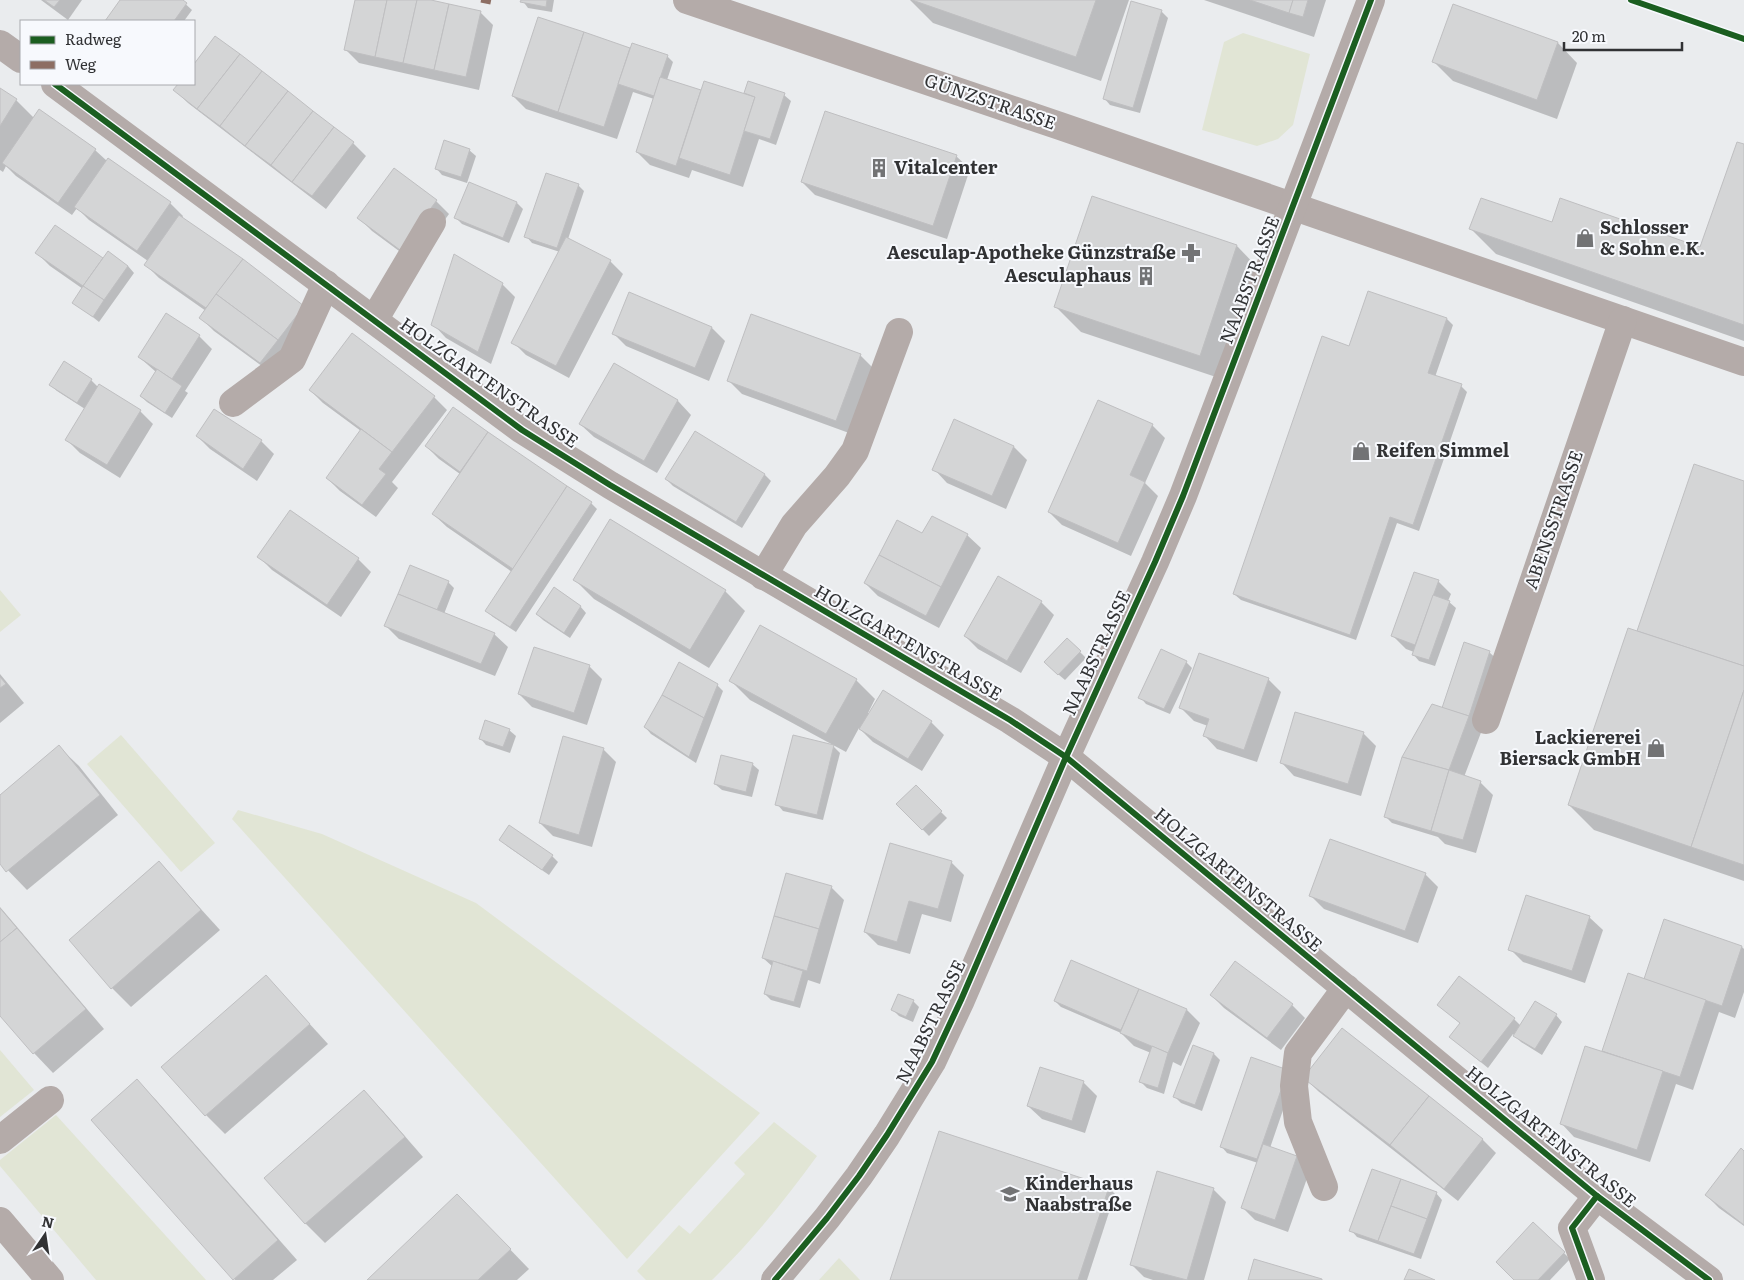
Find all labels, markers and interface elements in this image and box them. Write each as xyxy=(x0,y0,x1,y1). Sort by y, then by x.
legend xyxy=(20,20,195,85)
scale bar xyxy=(1564,20,1682,52)
text: 20 m xyxy=(1572,24,1606,47)
text: Radweg xyxy=(65,27,122,50)
text: Weg xyxy=(65,52,97,75)
street label: GÜNZSTRASSE xyxy=(921,65,1060,136)
place label: Vitalcenter xyxy=(894,153,998,180)
building icon: Vitalcenter xyxy=(868,157,890,179)
street label: NAABSTRASSE xyxy=(1212,211,1285,348)
place label: Schlosser & Sohn e.K. xyxy=(1600,213,1705,261)
shop icon: Schlosser & Sohn e.K. xyxy=(1574,227,1596,249)
place label: Aesculap-Apotheke Günzstraße xyxy=(887,238,1176,265)
pharmacy icon: Aesculap-Apotheke Günzstraße xyxy=(1180,242,1202,264)
place label: Aesculaphaus xyxy=(1004,261,1131,288)
building icon: Aesculaphaus xyxy=(1135,265,1157,287)
street label: HOLZGARTENSTRASSE xyxy=(395,310,585,454)
place label: Reifen Simmel xyxy=(1376,436,1510,463)
shop icon: Reifen Simmel xyxy=(1350,440,1372,462)
street label: ABENSSTRASSE xyxy=(1516,446,1589,593)
street label: HOLZGARTENSTRASSE xyxy=(810,577,1008,707)
street label: NAABSTRASSE xyxy=(1055,585,1136,719)
place label: Lackiererei Biersack GmbH xyxy=(1499,723,1641,771)
shop icon: Lackiererei Biersack GmbH xyxy=(1645,737,1667,759)
street label: HOLZGARTENSTRASSE xyxy=(1149,800,1329,958)
street label: NAABSTRASSE xyxy=(888,955,971,1088)
street label: HOLZGARTENSTRASSE xyxy=(1461,1058,1643,1213)
place label: Kinderhaus Naabstraße xyxy=(1025,1169,1133,1217)
school or university icon: Kinderhaus Naabstraße xyxy=(999,1183,1021,1205)
north arrow xyxy=(20,1210,70,1260)
text: N xyxy=(40,1210,56,1232)

